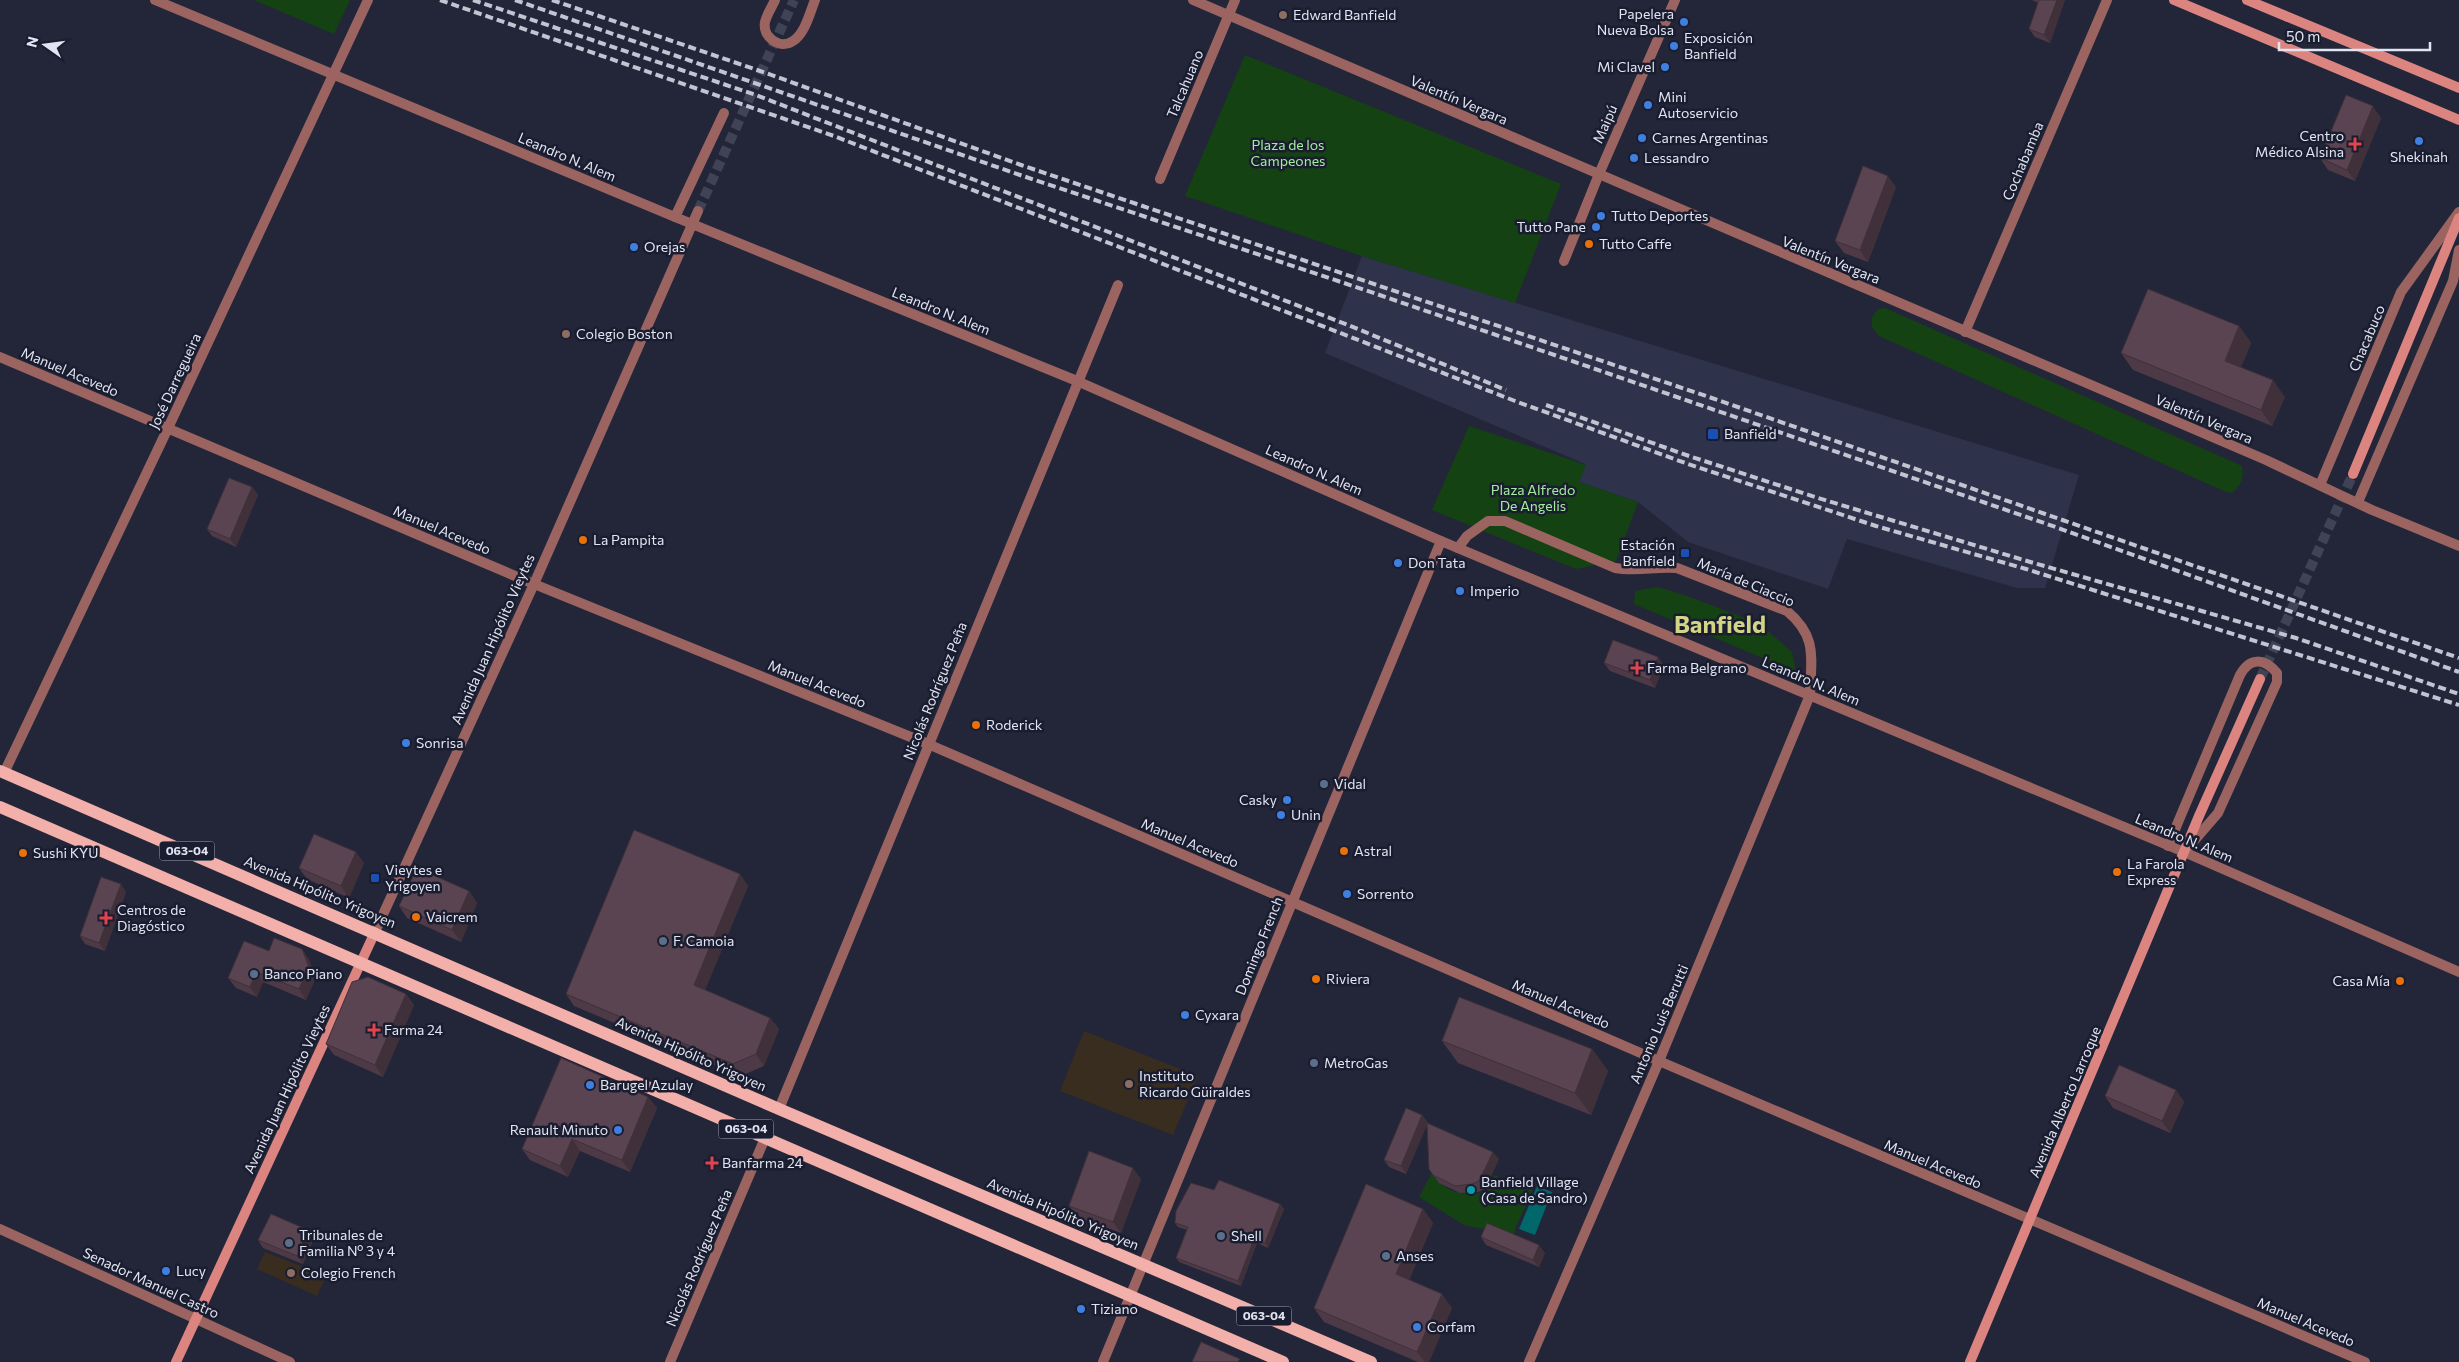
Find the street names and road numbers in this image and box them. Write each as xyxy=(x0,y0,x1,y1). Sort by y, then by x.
street label: Talcahuano xyxy=(1163,47,1207,120)
street label: Valentín Vergara xyxy=(1408,71,1511,128)
street label: Maipú xyxy=(1589,102,1621,146)
street label: Cochabamba xyxy=(1998,119,2047,203)
street label: Leandro N. Alem xyxy=(516,128,619,185)
street label: Valentín Vergara xyxy=(1780,232,1883,287)
street label: Leandro N. Alem xyxy=(890,283,993,338)
street label: Chacabuco xyxy=(2345,302,2388,374)
street label: José Darregueira xyxy=(145,330,204,431)
street label: Manuel Acevedo xyxy=(19,343,122,400)
street label: Valentín Vergara xyxy=(2153,390,2256,447)
street label: Leandro N. Alem xyxy=(1263,441,1365,499)
street label: Manuel Acevedo xyxy=(391,501,494,558)
street label: Avenida Juan Hipólito Vieytes xyxy=(447,551,538,727)
street label: María de Ciaccio xyxy=(1695,553,1798,610)
street label: Nicolás Rodríguez Peña xyxy=(899,619,970,762)
street label: Leandro N. Alem xyxy=(1760,652,1863,709)
street label: Manuel Acevedo xyxy=(766,656,869,711)
street label: Leandro N. Alem xyxy=(2133,809,2236,866)
street label: Manuel Acevedo xyxy=(1139,814,1242,871)
road number: 063-04 xyxy=(160,841,214,860)
street label: Avenida Hipólito Yrigoyen xyxy=(242,852,399,931)
street label: Domingo French xyxy=(1231,894,1286,997)
street label: Antonio Luis Berutti xyxy=(1626,962,1691,1086)
street label: Manuel Acevedo xyxy=(1510,975,1613,1032)
street label: Avenida Juan Hipólito Vieytes xyxy=(240,1001,333,1176)
street label: Avenida Hipólito Yrigoyen xyxy=(613,1013,769,1094)
street label: Avenida Alberto Larroque xyxy=(2025,1024,2104,1180)
road number: 063-04 xyxy=(718,1120,774,1138)
street label: Manuel Acevedo xyxy=(1882,1135,1985,1192)
street label: Avenida Hipólito Yrigoyen xyxy=(985,1174,1142,1253)
street label: Nicolás Rodríguez Peña xyxy=(662,1187,735,1329)
street label: Senador Manuel Castro xyxy=(80,1243,222,1322)
street label: Manuel Acevedo xyxy=(2255,1293,2358,1350)
road number: 063-04 xyxy=(1236,1306,1292,1325)

